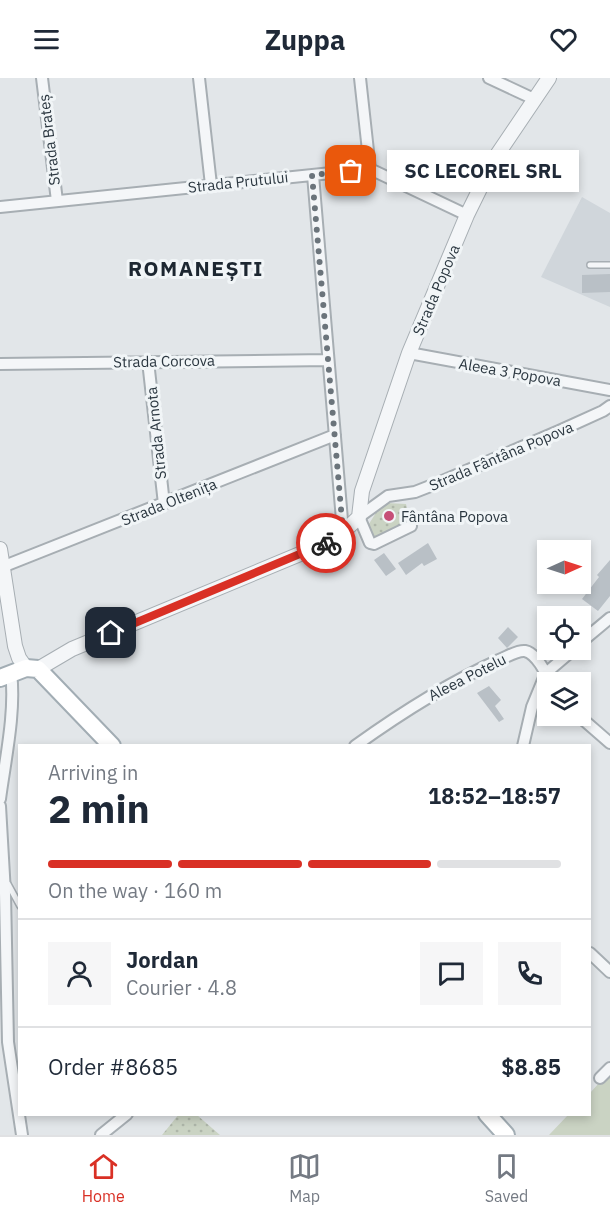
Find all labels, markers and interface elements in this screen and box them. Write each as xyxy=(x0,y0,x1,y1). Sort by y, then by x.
text: Zuppa xyxy=(265,22,345,57)
icon: menu xyxy=(30,23,63,56)
icon: heart xyxy=(547,23,580,56)
street label: Strada Brateș xyxy=(34,93,64,187)
pin xyxy=(325,145,376,196)
callout: SC LECOREL SRL xyxy=(387,150,579,192)
icon: bag xyxy=(334,154,367,187)
text: SC LECOREL SRL xyxy=(404,157,562,184)
street label: Strada Prutului xyxy=(187,167,289,197)
street label: Strada Popova xyxy=(408,242,464,338)
district label: ROMANEȘTI xyxy=(128,254,264,282)
street label: Strada Corcova xyxy=(113,351,215,371)
street label: Aleea 3 Popova xyxy=(457,354,563,390)
street label: Strada Arnota xyxy=(142,386,170,480)
street label: Strada Fântâna Popova xyxy=(426,417,576,495)
street label: Strada Oltenița xyxy=(118,474,220,530)
place label: Fântâna Popova xyxy=(401,507,508,526)
marker: Fântâna Popova xyxy=(382,509,396,523)
courier xyxy=(296,513,356,573)
icon: bike xyxy=(310,527,343,560)
north arrow xyxy=(537,540,591,594)
map controls xyxy=(537,540,591,726)
button: locate xyxy=(537,606,591,660)
pin xyxy=(85,607,136,658)
icon: home xyxy=(94,616,127,649)
street label: Aleea Potelu xyxy=(425,649,509,705)
button: layers xyxy=(537,672,591,726)
text: Arriving in xyxy=(48,759,138,786)
text: 18:52–18:57 xyxy=(428,781,561,810)
text: 2 min xyxy=(48,783,150,834)
text: On the way · 160 m xyxy=(48,877,222,904)
button: person xyxy=(48,942,111,1005)
button: chat xyxy=(420,942,483,1005)
button: phone xyxy=(498,942,561,1005)
text: Jordan xyxy=(126,945,199,974)
text: Courier · 4.8 xyxy=(126,974,237,1001)
text: Order #8685 xyxy=(48,1052,178,1081)
text: $8.85 xyxy=(501,1052,561,1081)
tab: Home xyxy=(82,1150,125,1206)
tab: Map xyxy=(288,1150,321,1206)
tab: Saved xyxy=(485,1150,528,1206)

